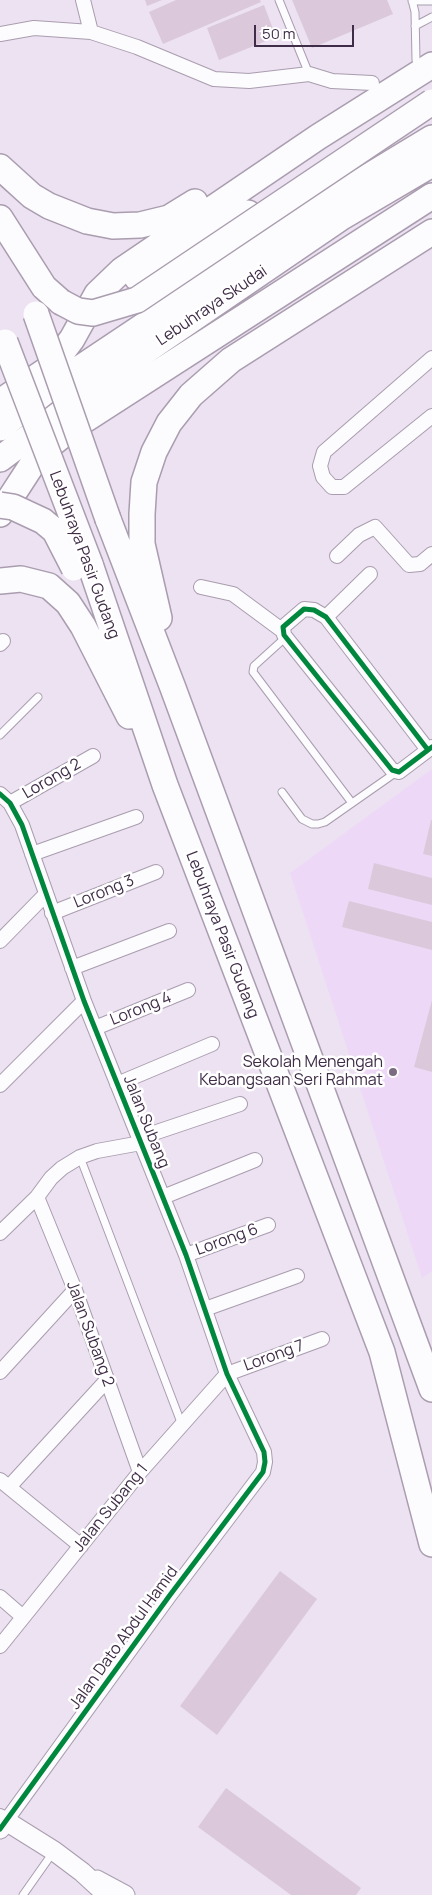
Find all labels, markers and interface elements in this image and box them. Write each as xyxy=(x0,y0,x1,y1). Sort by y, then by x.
scale bar xyxy=(257,15,357,47)
text: 50 m xyxy=(262,23,296,44)
street label: Lebuhraya Skudai xyxy=(153,262,271,350)
street label: Lebuhraya Pasir Gudang xyxy=(45,468,123,642)
street label: Lorong 2 xyxy=(19,755,85,803)
street label: Lebuhraya Pasir Gudang xyxy=(181,849,263,1021)
street label: Lorong 3 xyxy=(71,871,137,913)
street label: Lorong 4 xyxy=(108,988,174,1030)
place label: Sekolah Menengah Kebangsaan Seri Rahmat xyxy=(199,1053,383,1091)
marker: Sekolah Menengah Kebangsaan Seri Rahmat xyxy=(387,1066,399,1078)
street label: Jalan Subang xyxy=(119,1073,173,1171)
street label: Lorong 6 xyxy=(193,1220,261,1260)
street label: Jalan Subang 2 xyxy=(62,1279,118,1389)
street label: Lorong 7 xyxy=(241,1336,307,1376)
street label: Jalan Subang 1 xyxy=(70,1460,152,1556)
street label: Jalan Dato Abdul Hamid xyxy=(66,1563,182,1713)

